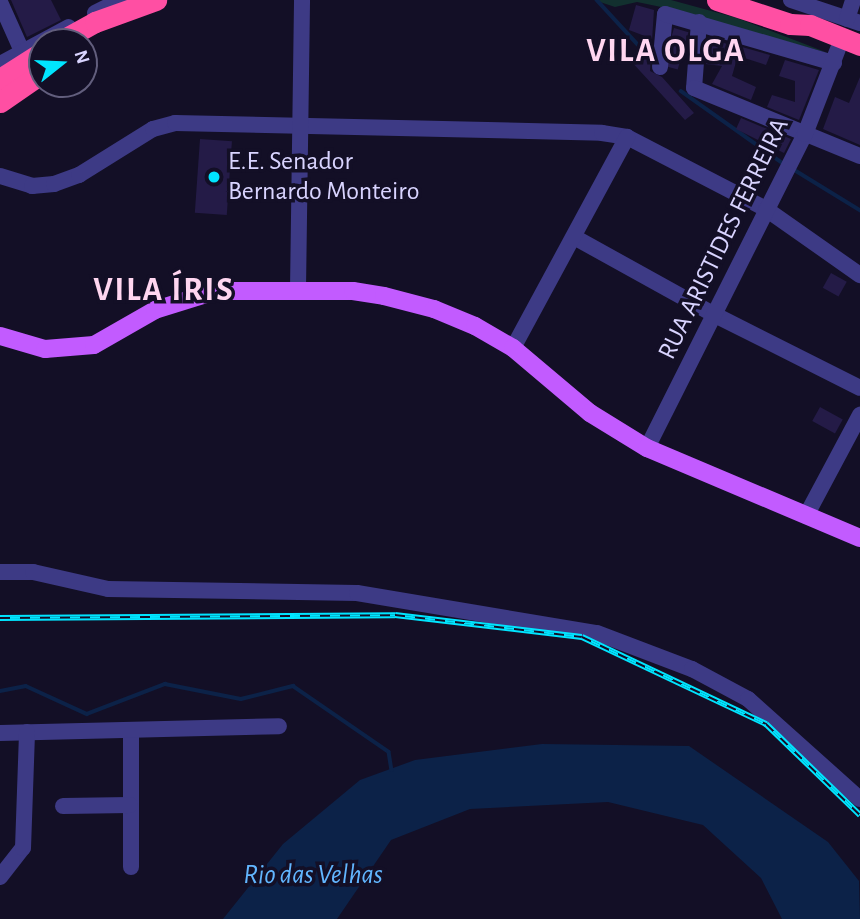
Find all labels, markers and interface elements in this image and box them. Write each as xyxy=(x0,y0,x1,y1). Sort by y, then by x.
north arrow xyxy=(28,28,98,98)
district label: VILA OLGA xyxy=(587,32,745,72)
text: N xyxy=(70,48,93,66)
street label: RUA ARISTIDES FERREIRA xyxy=(652,113,796,365)
place label: E.E. Senador Bernardo Monteiro xyxy=(228,146,419,208)
marker: E.E. Senador Bernardo Monteiro xyxy=(206,169,222,185)
district label: VILA ÍRIS xyxy=(94,271,234,311)
water label: Rio das Velhas xyxy=(243,858,383,892)

